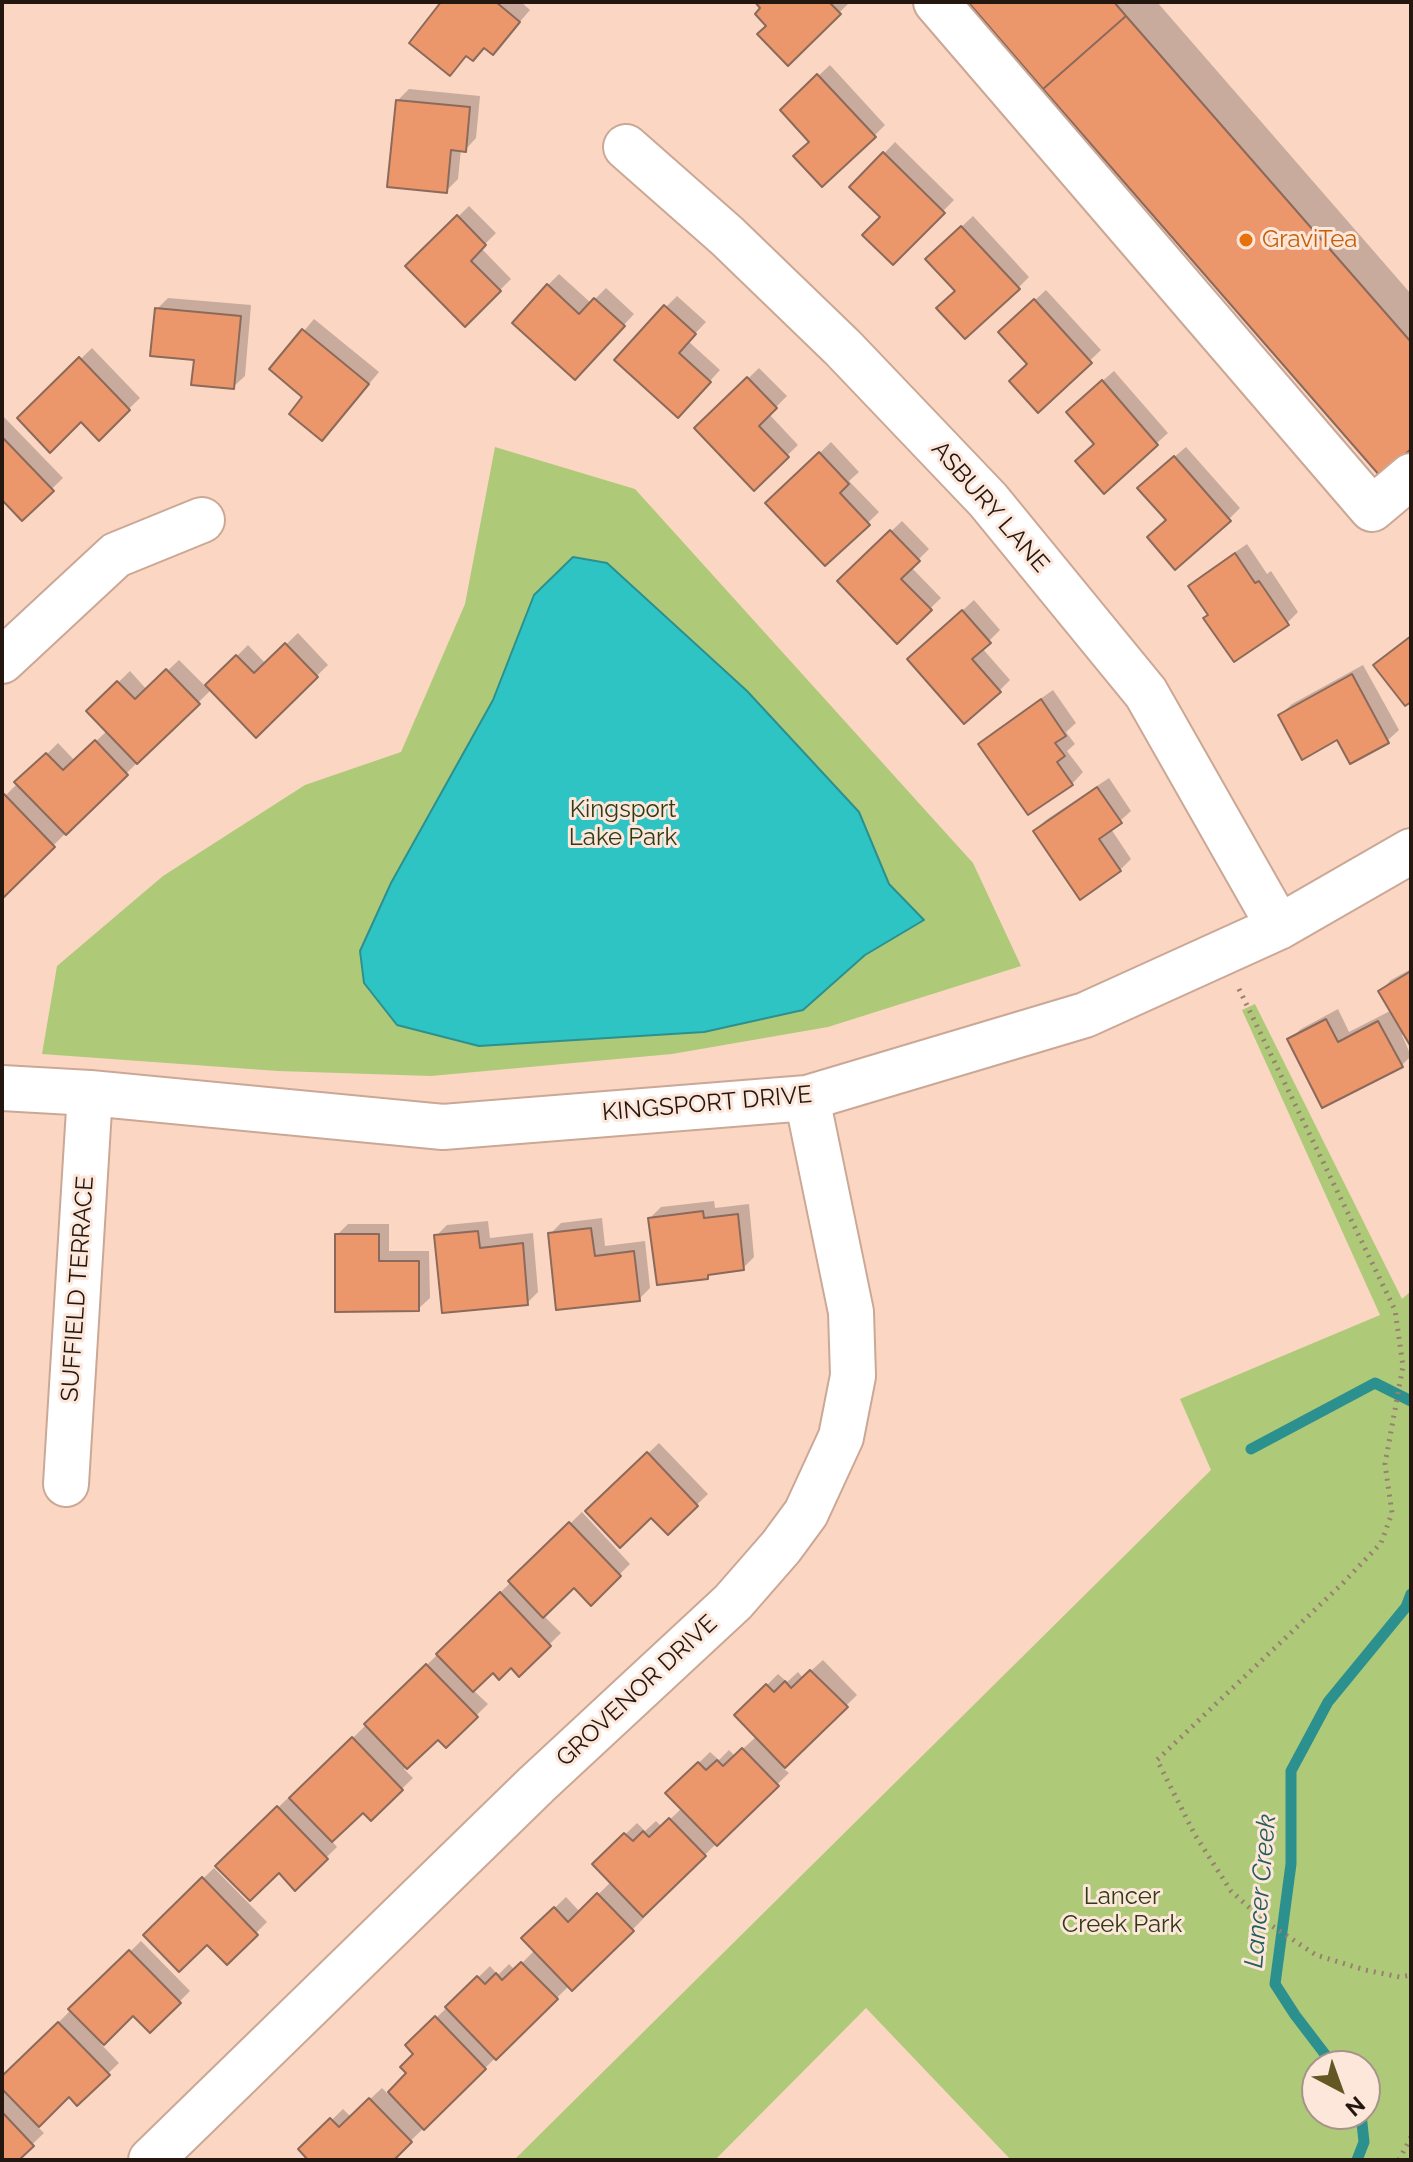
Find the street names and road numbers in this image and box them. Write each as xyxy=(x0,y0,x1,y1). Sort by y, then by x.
street label: ASBURY LANE xyxy=(925,435,1055,579)
street label: KINGSPORT DRIVE xyxy=(601,1080,813,1128)
street label: SUFFIELD TERRACE xyxy=(56,1175,100,1403)
street label: GROVENOR DRIVE xyxy=(551,1609,723,1773)

